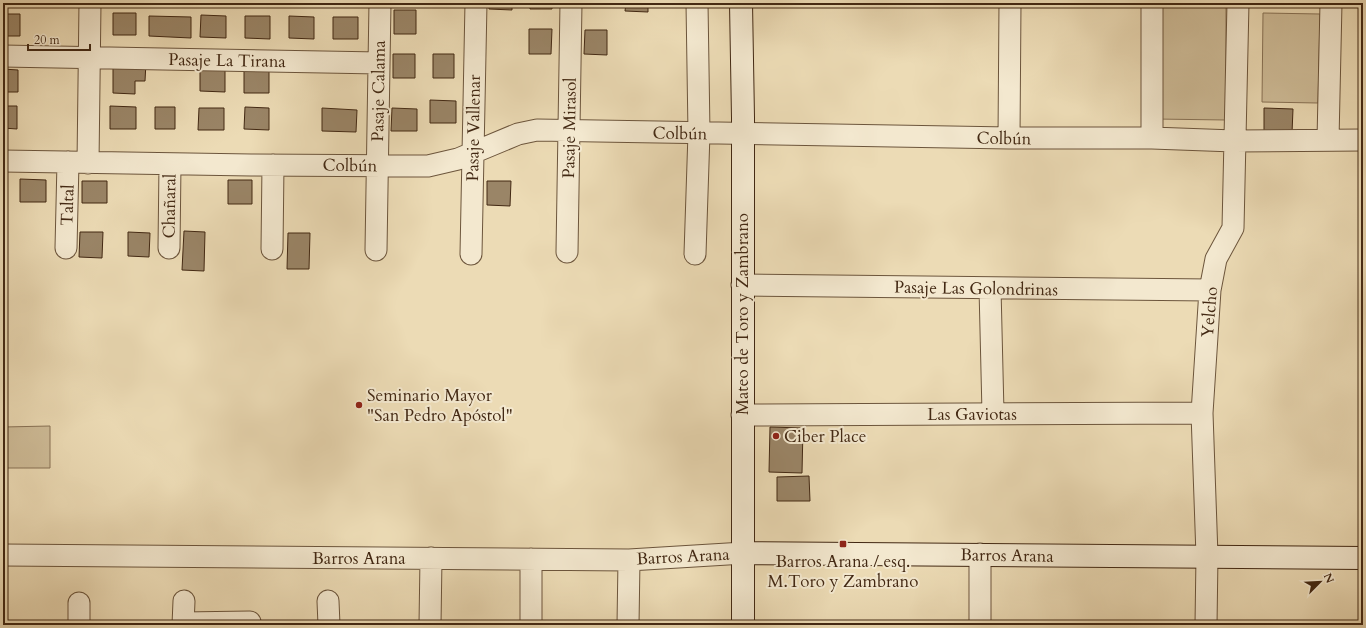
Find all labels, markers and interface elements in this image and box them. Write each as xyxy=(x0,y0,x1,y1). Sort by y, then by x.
scale bar xyxy=(28,26,90,52)
text: 20 m xyxy=(34,32,61,48)
street label: Pasaje Calama xyxy=(366,40,391,142)
street label: Pasaje La Tirana xyxy=(168,48,287,73)
street label: Pasaje Vallenar xyxy=(461,74,486,182)
street label: Pasaje Mirasol xyxy=(557,77,582,179)
street label: Colbún xyxy=(652,122,708,145)
street label: Colbún xyxy=(976,127,1032,150)
street label: Colbún xyxy=(322,154,378,177)
street label: Chañaral xyxy=(157,173,182,238)
street label: Taltal xyxy=(55,183,80,226)
street label: Mateo de Toro y Zambrano xyxy=(731,213,754,415)
street label: Pasaje Las Golondrinas xyxy=(894,276,1058,301)
street label: Yelcho xyxy=(1196,286,1223,338)
place label: Seminario Mayor "San Pedro Apóstol" xyxy=(367,384,513,427)
marker: Seminario Mayor "San Pedro Apóstol" xyxy=(354,400,364,410)
street label: Las Gaviotas xyxy=(927,403,1017,426)
place label: Ciber Place xyxy=(784,425,867,448)
marker: Ciber Place xyxy=(771,431,781,441)
marker: Barros Arana / esq. M.Toro y Zambrano xyxy=(838,539,848,549)
street label: Barros Arana xyxy=(636,543,731,570)
street label: Barros Arana xyxy=(960,543,1055,568)
street label: Barros Arana xyxy=(312,547,406,570)
place label: Barros Arana / esq. M.Toro y Zambrano xyxy=(768,550,918,593)
north arrow xyxy=(1300,562,1340,602)
text: N xyxy=(1320,571,1338,586)

